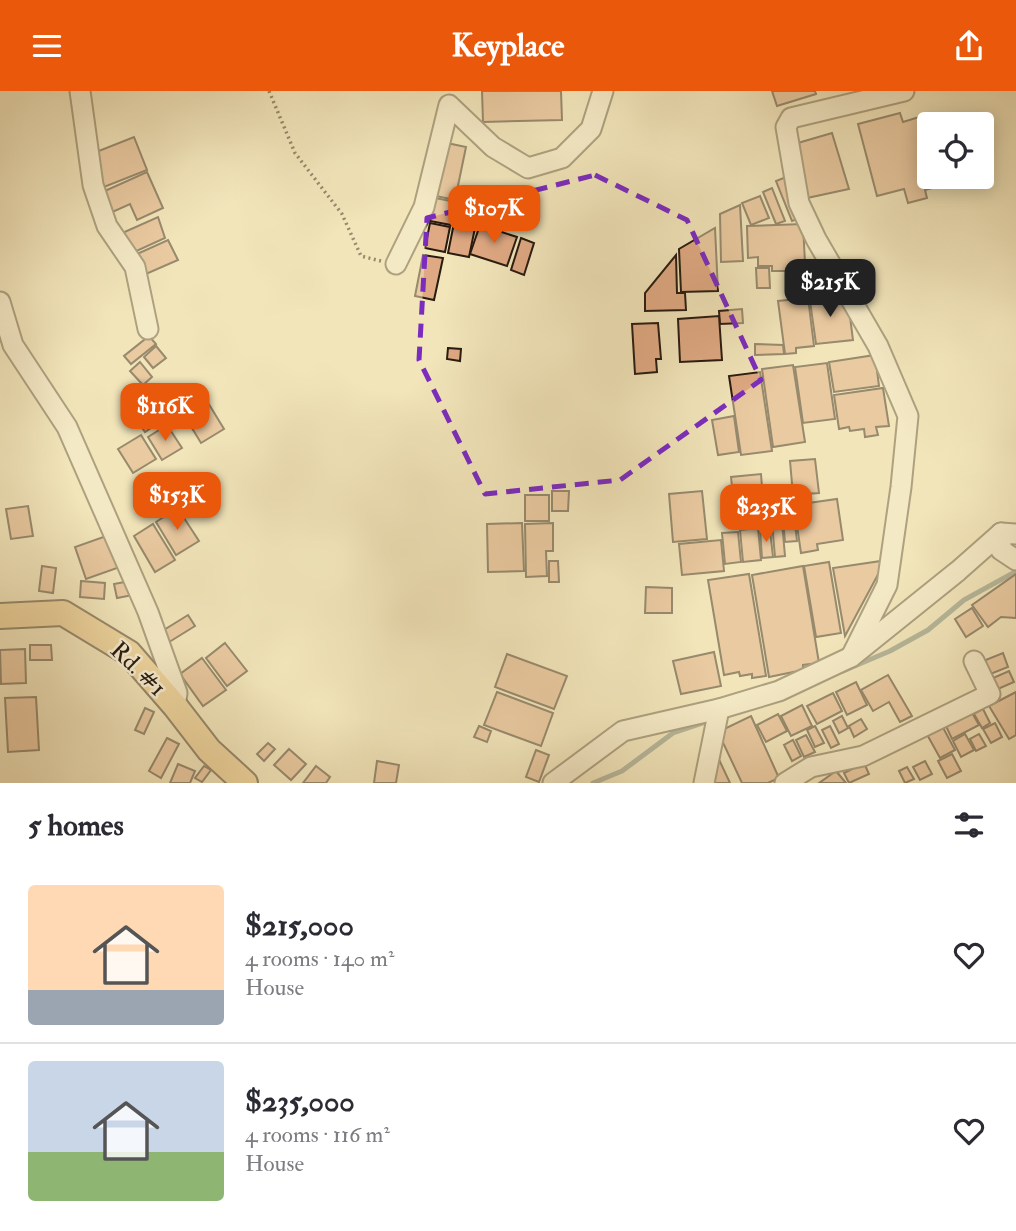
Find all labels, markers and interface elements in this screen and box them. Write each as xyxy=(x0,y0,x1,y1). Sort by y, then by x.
text: Keyplace xyxy=(452,26,564,66)
icon: menu xyxy=(28,27,66,65)
icon: share xyxy=(950,27,988,65)
map controls xyxy=(917,112,994,189)
button: locate xyxy=(917,112,994,189)
pin: $107K xyxy=(445,185,543,245)
text: $107K xyxy=(464,193,524,222)
pin: $215K xyxy=(781,259,879,319)
text: $215K xyxy=(800,267,860,296)
pin: $116K xyxy=(116,383,214,443)
text: $116K xyxy=(136,391,194,420)
pin: $153K xyxy=(128,473,226,532)
text: $153K xyxy=(149,480,205,509)
pin: $235K xyxy=(717,484,815,544)
text: $235K xyxy=(736,492,796,521)
street label: Rd. #1 xyxy=(103,635,173,703)
icon: filters xyxy=(950,806,988,844)
text: 5 homes xyxy=(28,807,124,844)
text: $215,000 xyxy=(245,907,354,944)
icon: home xyxy=(84,913,168,997)
icon: heart xyxy=(950,936,988,974)
text: 4 rooms · 140 m² xyxy=(245,944,394,973)
text: House xyxy=(245,973,304,1002)
text: $235,000 xyxy=(245,1083,355,1120)
icon: home xyxy=(84,1089,168,1173)
icon: heart xyxy=(950,1112,988,1150)
text: 4 rooms · 116 m² xyxy=(245,1120,390,1149)
text: House xyxy=(245,1149,304,1178)

